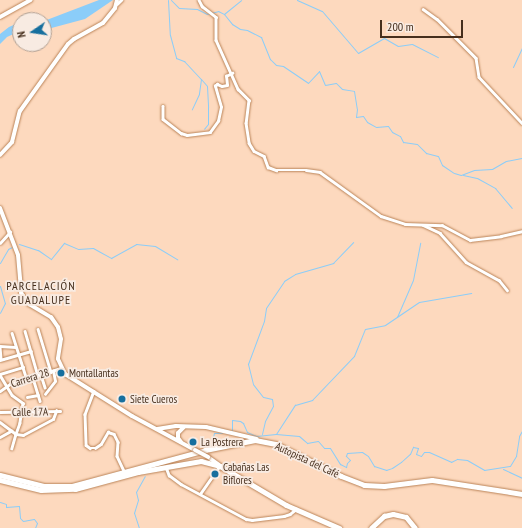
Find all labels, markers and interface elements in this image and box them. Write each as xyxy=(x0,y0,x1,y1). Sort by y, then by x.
north arrow xyxy=(12,12,52,52)
scale bar xyxy=(382,12,465,38)
text: 200 m xyxy=(387,19,414,34)
text: N xyxy=(14,30,29,39)
district label: PARCELACIÓN GUADALUPE xyxy=(6,279,76,307)
street label: Carrera 28 xyxy=(9,366,51,390)
place label: Montallantas xyxy=(69,366,119,380)
marker: Montallantas xyxy=(56,368,66,378)
place label: Siete Cueros xyxy=(130,392,177,406)
marker: Siete Cueros xyxy=(117,394,127,404)
street label: Calle 17A xyxy=(12,405,48,419)
place label: La Postrera xyxy=(201,435,243,449)
marker: La Postrera xyxy=(188,437,198,447)
street label: Autopista del Café xyxy=(273,439,341,481)
place label: Cabañas Las Biflores xyxy=(223,461,269,487)
marker: Cabañas Las Biflores xyxy=(210,469,220,479)

